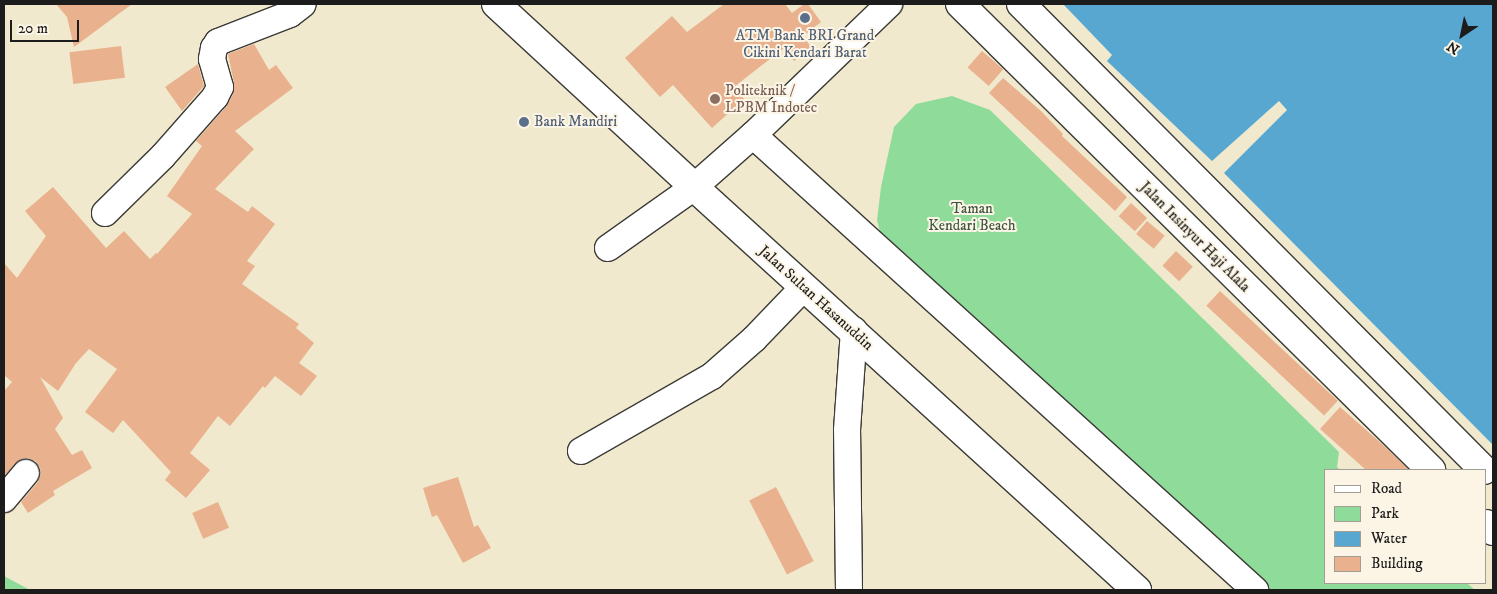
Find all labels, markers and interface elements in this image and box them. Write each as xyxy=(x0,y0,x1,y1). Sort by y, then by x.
scale bar xyxy=(12,10,81,42)
north arrow xyxy=(1437,10,1487,60)
marker: ATM Bank BRI Grand Cikini Kendari Barat xyxy=(799,12,811,24)
text: 20 m xyxy=(18,19,48,38)
place label: ATM Bank BRI Grand Cikini Kendari Barat xyxy=(736,26,874,61)
text: N xyxy=(1444,37,1463,58)
place label: Politeknik / LPBM Indotec xyxy=(725,81,817,116)
marker: Politeknik / LPBM Indotec xyxy=(709,93,721,105)
place label: Bank Mandiri xyxy=(534,113,617,131)
marker: Bank Mandiri xyxy=(518,116,530,128)
street label: Jalan Insinyur Haji Alala xyxy=(1136,178,1254,296)
park label: Taman Kendari Beach xyxy=(928,199,1016,234)
street label: Jalan Sultan Hasanuddin xyxy=(755,242,877,354)
legend xyxy=(1324,469,1487,584)
text: Road xyxy=(1371,479,1402,498)
text: Park xyxy=(1371,504,1399,523)
text: Water xyxy=(1371,529,1407,548)
text: Building xyxy=(1371,554,1423,573)

